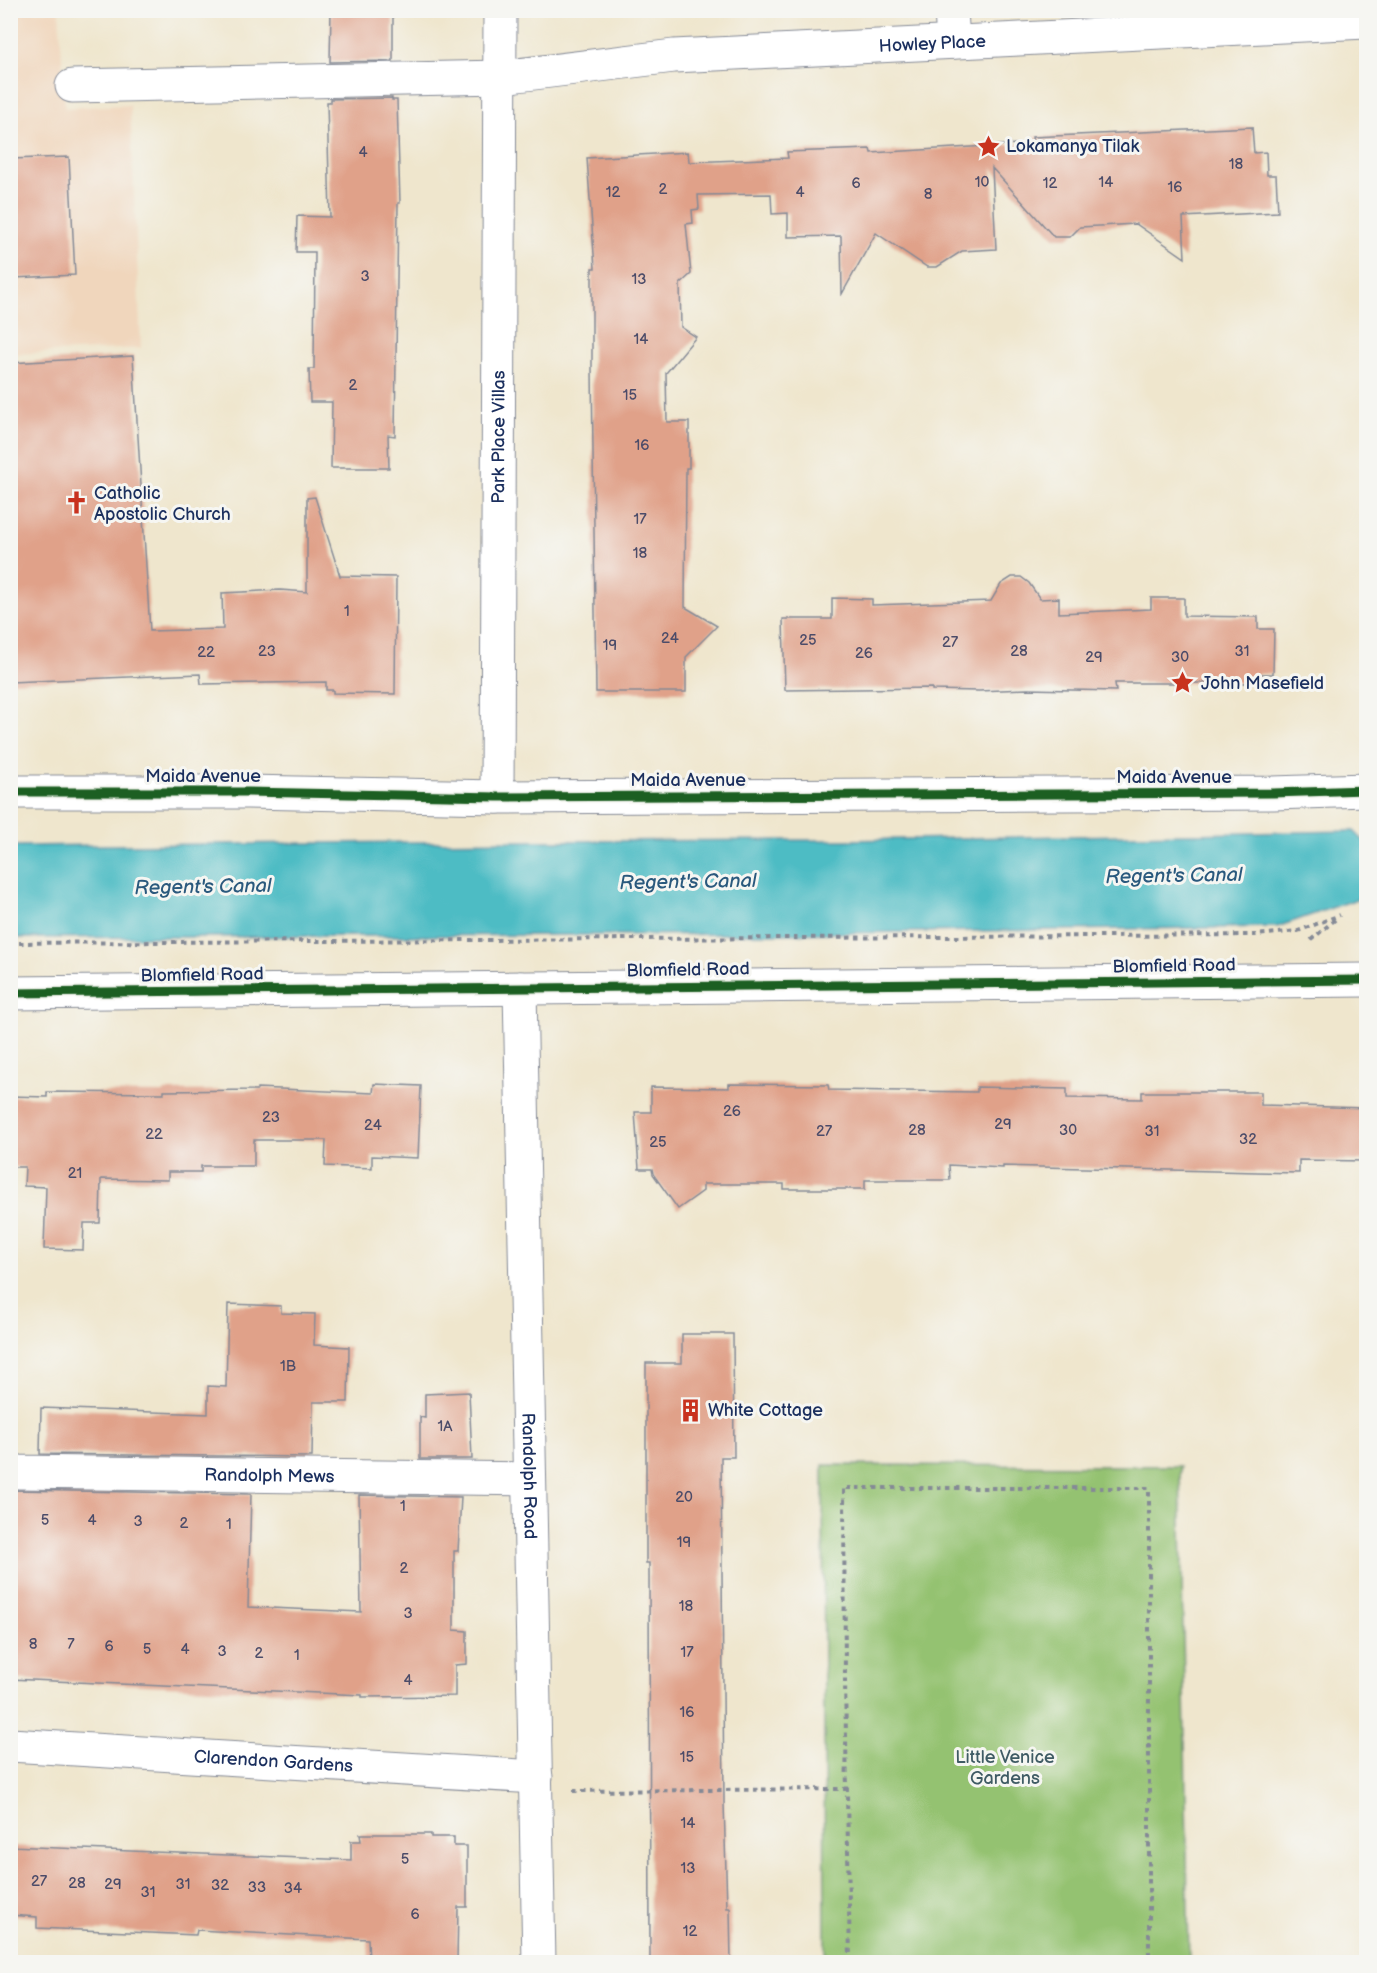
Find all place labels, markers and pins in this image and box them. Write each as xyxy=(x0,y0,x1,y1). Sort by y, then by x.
place icon: Lokamanya Tilak xyxy=(975,133,1001,159)
place label: Lokamanya Tilak xyxy=(1006,136,1140,157)
place label: Catholic Apostolic Church xyxy=(94,483,231,525)
church icon: Catholic Apostolic Church xyxy=(63,490,89,516)
place icon: John Masefield xyxy=(1170,670,1196,696)
place label: John Masefield xyxy=(1201,673,1324,694)
building icon: White Cottage xyxy=(677,1397,703,1423)
place label: White Cottage xyxy=(708,1400,823,1421)

